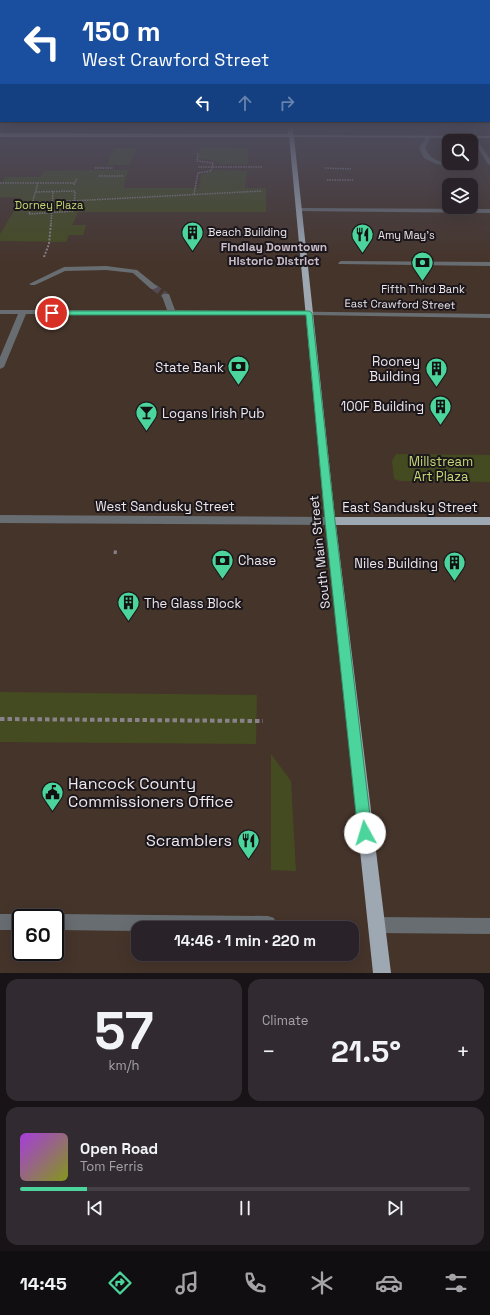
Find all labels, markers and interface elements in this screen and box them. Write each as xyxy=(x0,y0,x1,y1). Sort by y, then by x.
text: 150 m xyxy=(82,13,161,49)
icon: left xyxy=(16,16,68,68)
text: West Crawford Street xyxy=(82,48,269,71)
icon: left xyxy=(192,92,214,114)
icon: ahead xyxy=(234,92,256,114)
icon: right xyxy=(276,92,298,114)
map controls xyxy=(442,134,478,214)
button: search xyxy=(442,134,478,170)
button: layers xyxy=(442,178,478,214)
park label: Dorney Plaza xyxy=(15,198,84,212)
building icon: Beach Building xyxy=(180,219,206,252)
restaurant icon: Amy May's xyxy=(349,222,375,255)
place label: Beach Building xyxy=(208,225,287,239)
place label: Amy May's xyxy=(378,228,435,242)
district label: Findlay Downtown Historic District xyxy=(221,239,327,269)
bank icon: Fifth Third Bank xyxy=(410,250,436,283)
place label: Fifth Third Bank xyxy=(381,282,465,296)
pin xyxy=(35,296,69,330)
street label: East Crawford Street xyxy=(344,296,456,312)
icon: arrive xyxy=(41,302,63,324)
place label: Rooney Building xyxy=(369,353,420,385)
bank icon: State Bank xyxy=(226,354,252,387)
building icon: Rooney Building xyxy=(423,355,449,388)
place label: State Bank xyxy=(155,359,224,376)
building icon: 100F Building xyxy=(427,393,453,426)
place label: 100F Building xyxy=(341,398,424,415)
bar icon: Logans Irish Pub xyxy=(134,400,160,433)
place label: Logans Irish Pub xyxy=(162,405,265,422)
park label: Millstream Art Plaza xyxy=(409,453,473,485)
street label: South Main Street xyxy=(305,494,334,610)
street label: West Sandusky Street xyxy=(95,498,235,515)
street label: East Sandusky Street xyxy=(342,499,478,516)
bank icon: Chase xyxy=(209,547,235,580)
building icon: Niles Building xyxy=(441,550,467,583)
place label: Chase xyxy=(238,552,276,569)
place label: Niles Building xyxy=(354,555,438,572)
building icon: The Glass Block xyxy=(115,590,141,623)
place label: The Glass Block xyxy=(144,595,241,612)
place label: Hancock County Commissioners Office xyxy=(68,773,233,812)
public building icon: Hancock County Commissioners Office xyxy=(40,779,66,812)
position arrow xyxy=(344,812,386,854)
restaurant icon: Scramblers xyxy=(235,827,261,860)
place label: Scramblers xyxy=(146,830,232,851)
speed limit sign: 60 xyxy=(12,909,64,961)
text: 14:46 · 1 min · 220 m xyxy=(174,931,316,950)
text: 57 xyxy=(94,998,154,1064)
text: Climate xyxy=(262,1012,308,1029)
text: 21.5° xyxy=(331,1032,401,1071)
text: − xyxy=(262,1037,276,1065)
text: + xyxy=(456,1037,470,1065)
text: km/h xyxy=(109,1057,139,1074)
text: Open Road xyxy=(80,1139,158,1158)
text: Tom Ferris xyxy=(80,1158,143,1175)
icon: previous xyxy=(84,1197,106,1219)
icon: pause xyxy=(234,1197,256,1219)
icon: next xyxy=(384,1197,406,1219)
icon: directions xyxy=(106,1269,134,1297)
icon: music xyxy=(173,1269,201,1297)
icon: phone xyxy=(241,1269,269,1297)
icon: climate xyxy=(308,1269,336,1297)
icon: car xyxy=(375,1269,403,1297)
icon: filters xyxy=(442,1269,470,1297)
text: 14:45 xyxy=(20,1272,67,1295)

